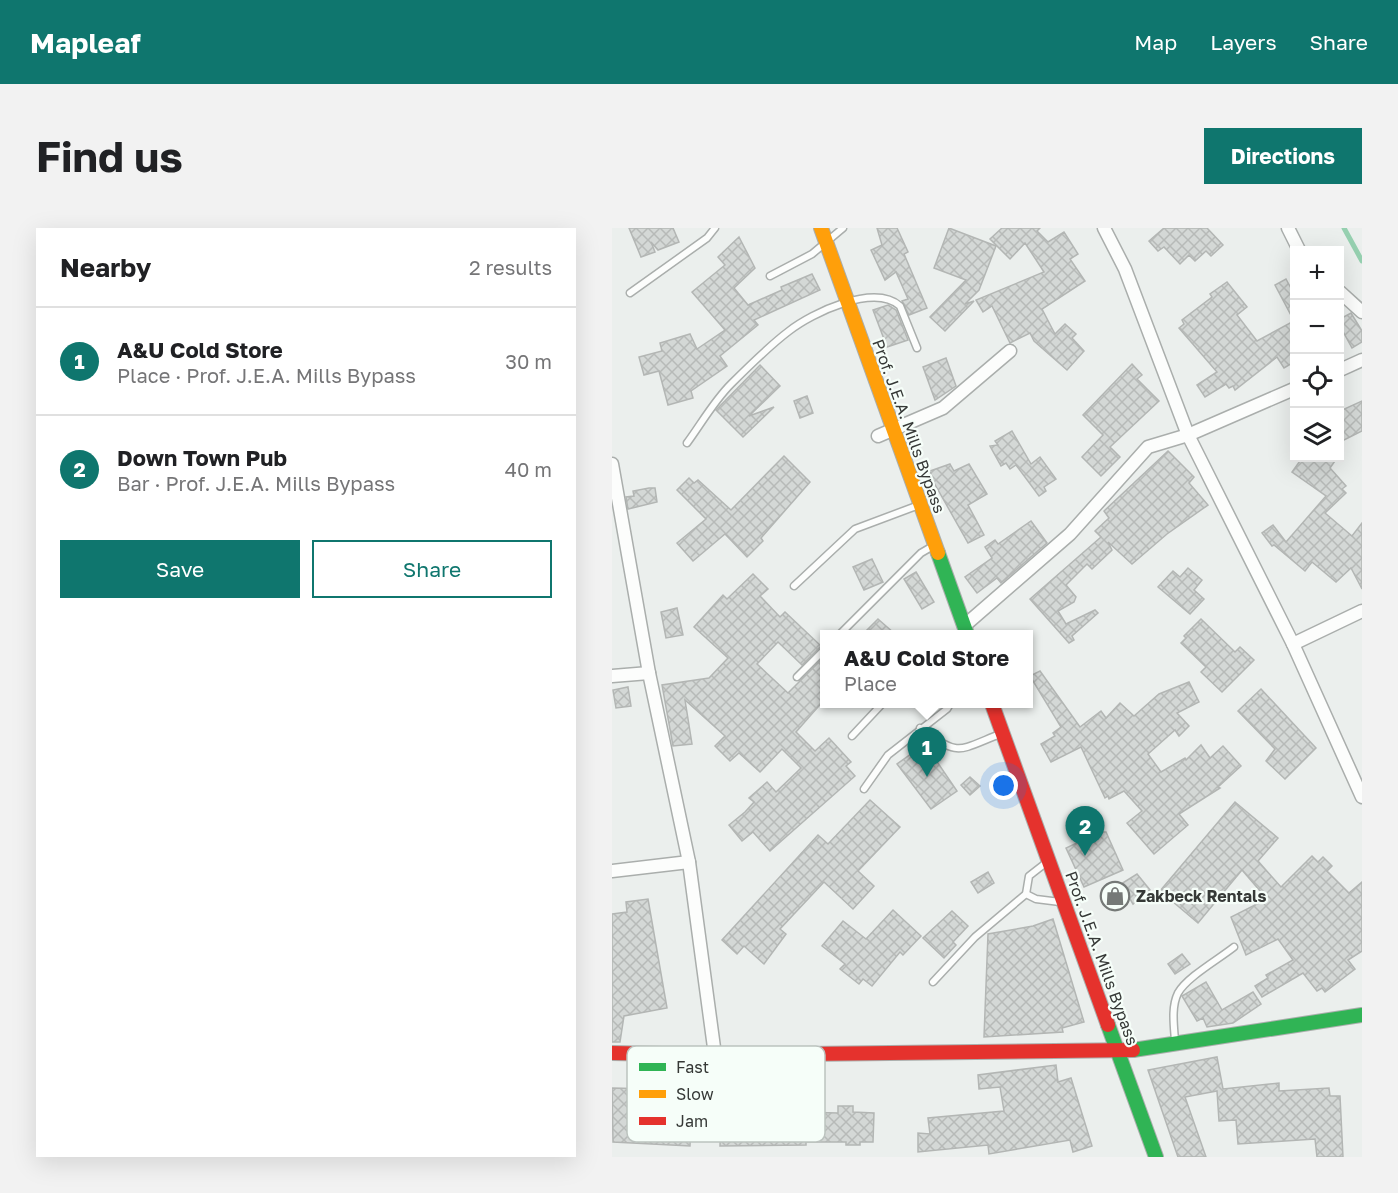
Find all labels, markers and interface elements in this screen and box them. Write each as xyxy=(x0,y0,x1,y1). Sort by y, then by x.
text: Mapleaf xyxy=(30,26,141,59)
text: Map xyxy=(1134,29,1177,55)
text: Layers xyxy=(1210,29,1277,55)
text: Share xyxy=(1310,29,1368,55)
button: Directions xyxy=(1204,128,1362,184)
text: Find us xyxy=(36,131,183,181)
map controls xyxy=(1290,246,1344,462)
button: + xyxy=(1290,246,1344,300)
text: Nearby xyxy=(60,252,151,283)
text: 2 results xyxy=(469,255,552,279)
button: − xyxy=(1290,300,1344,354)
text: A&U Cold Store xyxy=(117,336,283,363)
street label: Prof. J.E.A. Mills Bypass xyxy=(868,336,950,516)
text: 1 xyxy=(74,349,85,373)
text: 30 m xyxy=(505,349,552,373)
button: locate xyxy=(1290,354,1344,408)
text: Place · Prof. J.E.A. Mills Bypass xyxy=(117,363,416,387)
button: layers xyxy=(1290,408,1344,462)
text: Down Town Pub xyxy=(117,444,287,471)
text: 2 xyxy=(73,457,86,481)
text: 40 m xyxy=(505,457,552,481)
text: Bar · Prof. J.E.A. Mills Bypass xyxy=(117,471,395,495)
button: Save xyxy=(60,540,300,598)
button: Share xyxy=(312,540,552,598)
popup xyxy=(820,630,1033,708)
text: A&U Cold Store xyxy=(844,644,1009,671)
text: Place xyxy=(844,671,897,695)
pin: 1 xyxy=(908,728,946,777)
your location xyxy=(989,771,1018,800)
pin: 2 xyxy=(1066,806,1104,856)
street label: Prof. J.E.A. Mills Bypass xyxy=(1061,868,1143,1048)
shop icon: Zakbeck Rentals xyxy=(1099,880,1131,912)
place label: Zakbeck Rentals xyxy=(1136,886,1266,906)
legend xyxy=(627,1046,825,1142)
text: Fast xyxy=(676,1057,709,1077)
text: Slow xyxy=(676,1084,714,1104)
text: Jam xyxy=(676,1111,708,1131)

